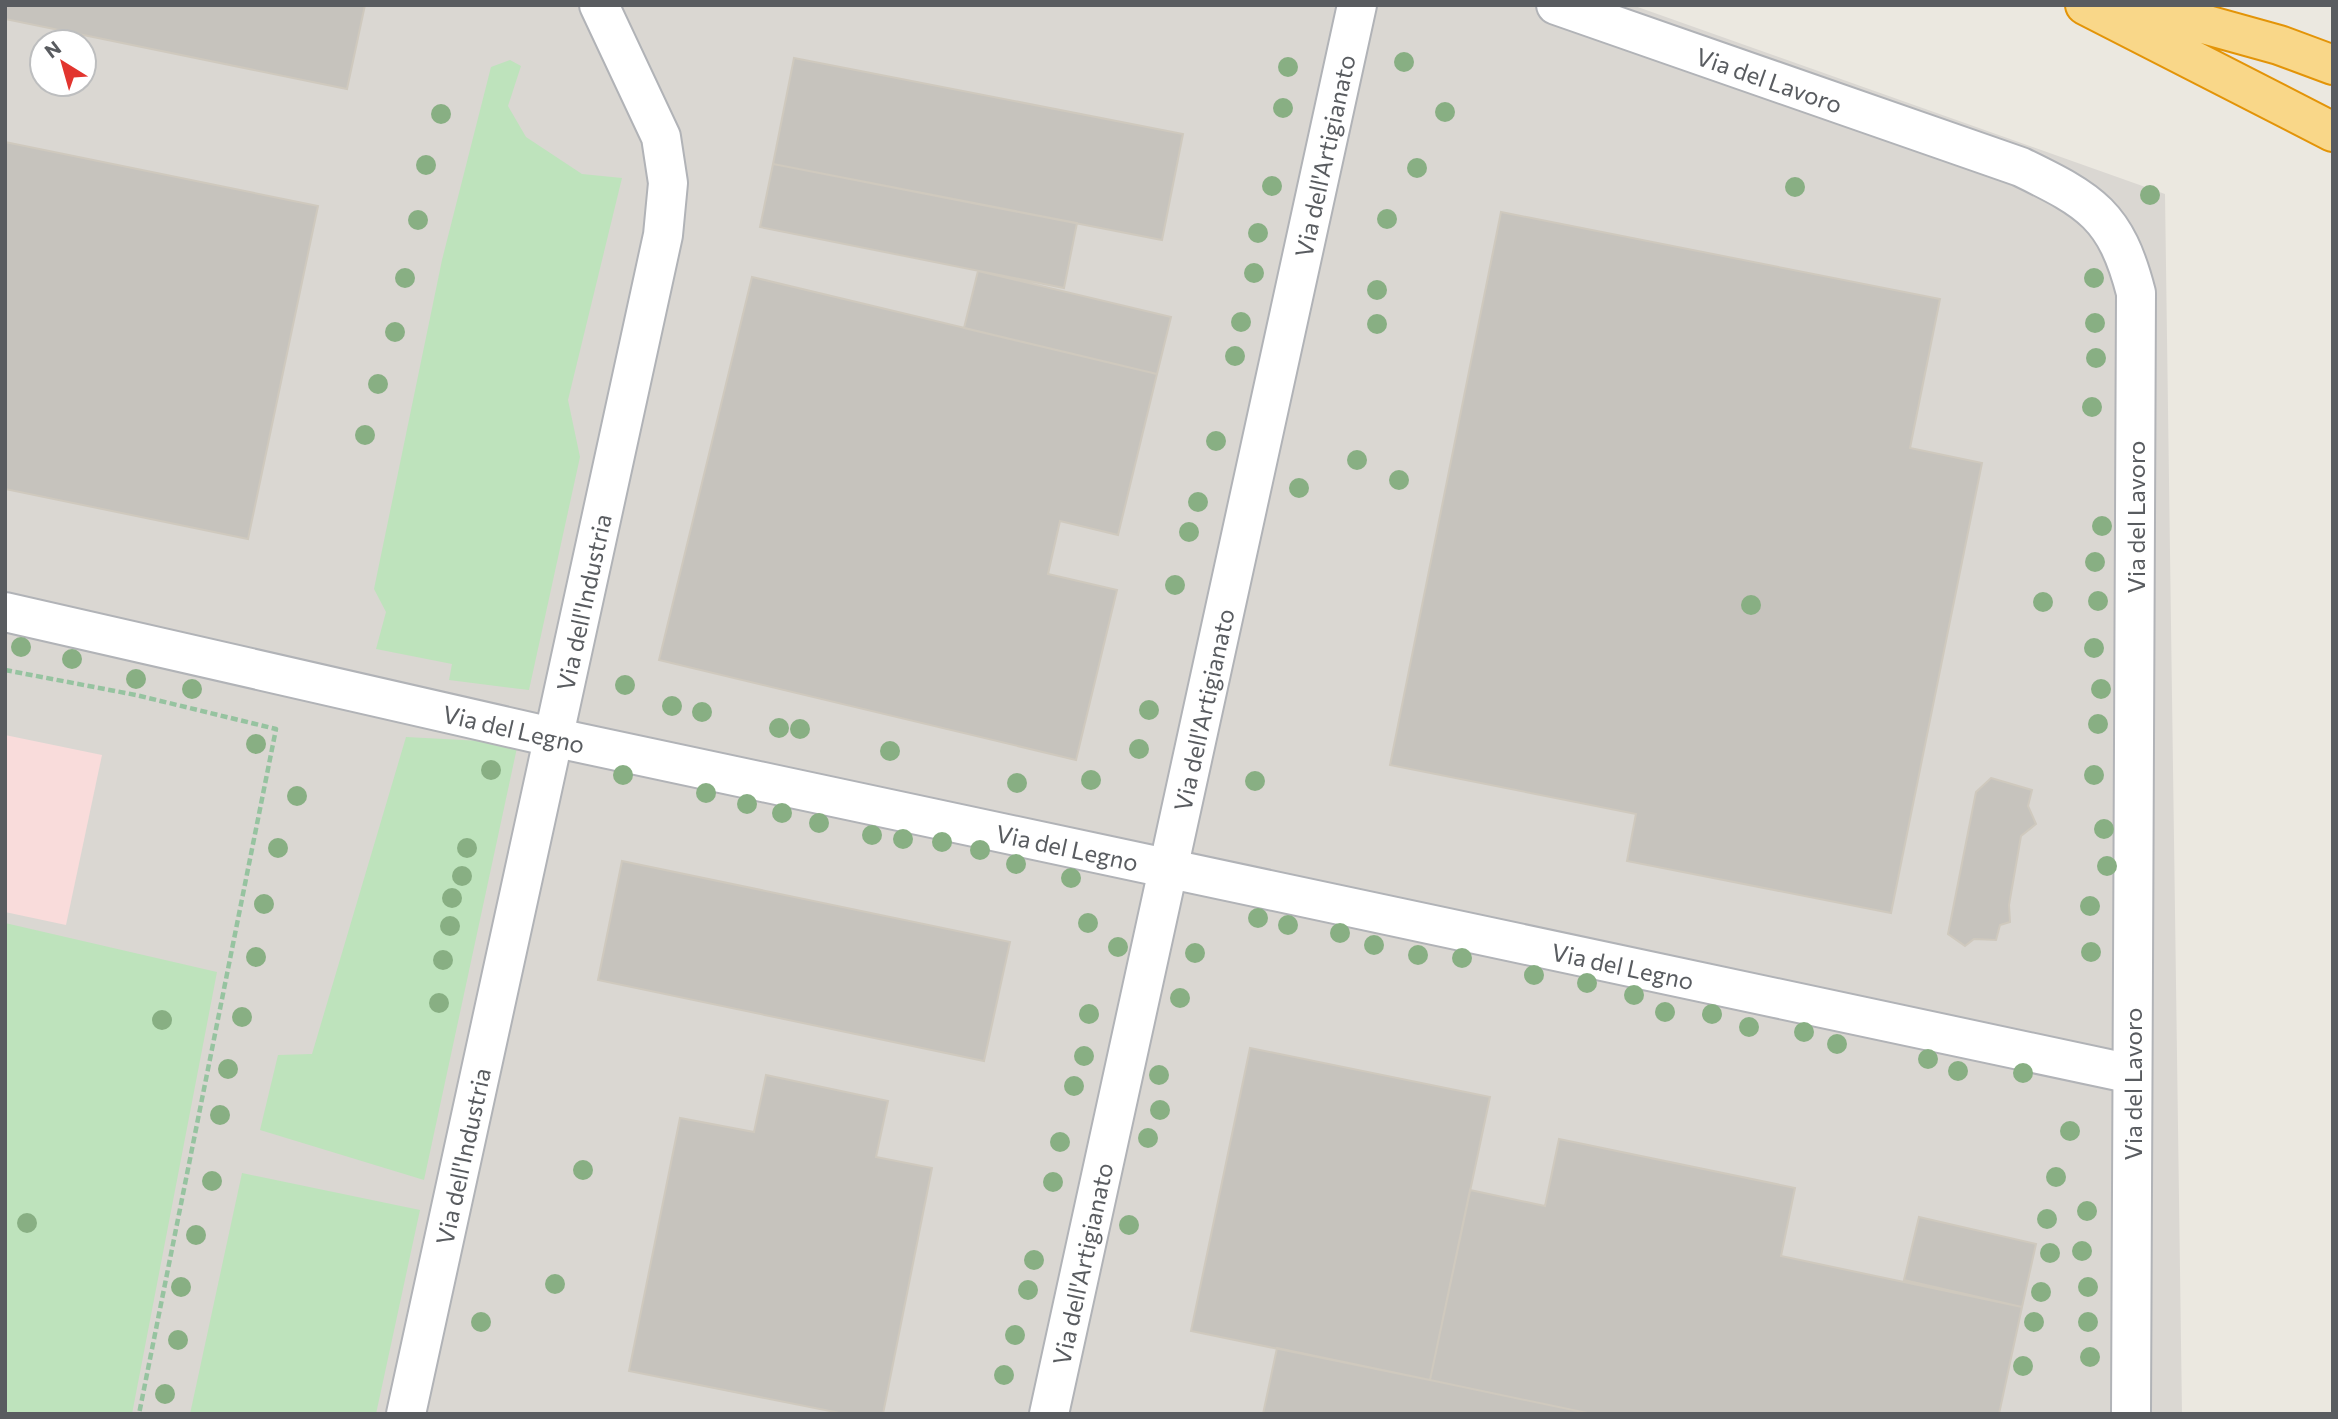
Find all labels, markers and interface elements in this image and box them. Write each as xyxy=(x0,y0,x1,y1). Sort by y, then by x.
north arrow xyxy=(28,28,98,98)
text: N xyxy=(40,36,65,63)
street label: Via del Lavoro xyxy=(1692,41,1846,118)
street label: Via dell'Artigianato xyxy=(1288,52,1360,260)
street label: Via del Lavoro xyxy=(2121,441,2150,593)
street label: Via dell'Industria xyxy=(550,511,616,693)
street label: Via dell'Artigianato xyxy=(1167,606,1239,814)
street label: Via del Legno xyxy=(440,698,588,758)
street label: Via del Legno xyxy=(994,818,1141,876)
street label: Via del Legno xyxy=(1549,936,1697,995)
street label: Via del Lavoro xyxy=(2118,1008,2147,1160)
street label: Via dell'Industria xyxy=(429,1065,496,1247)
street label: Via dell'Artigianato xyxy=(1046,1160,1118,1367)

